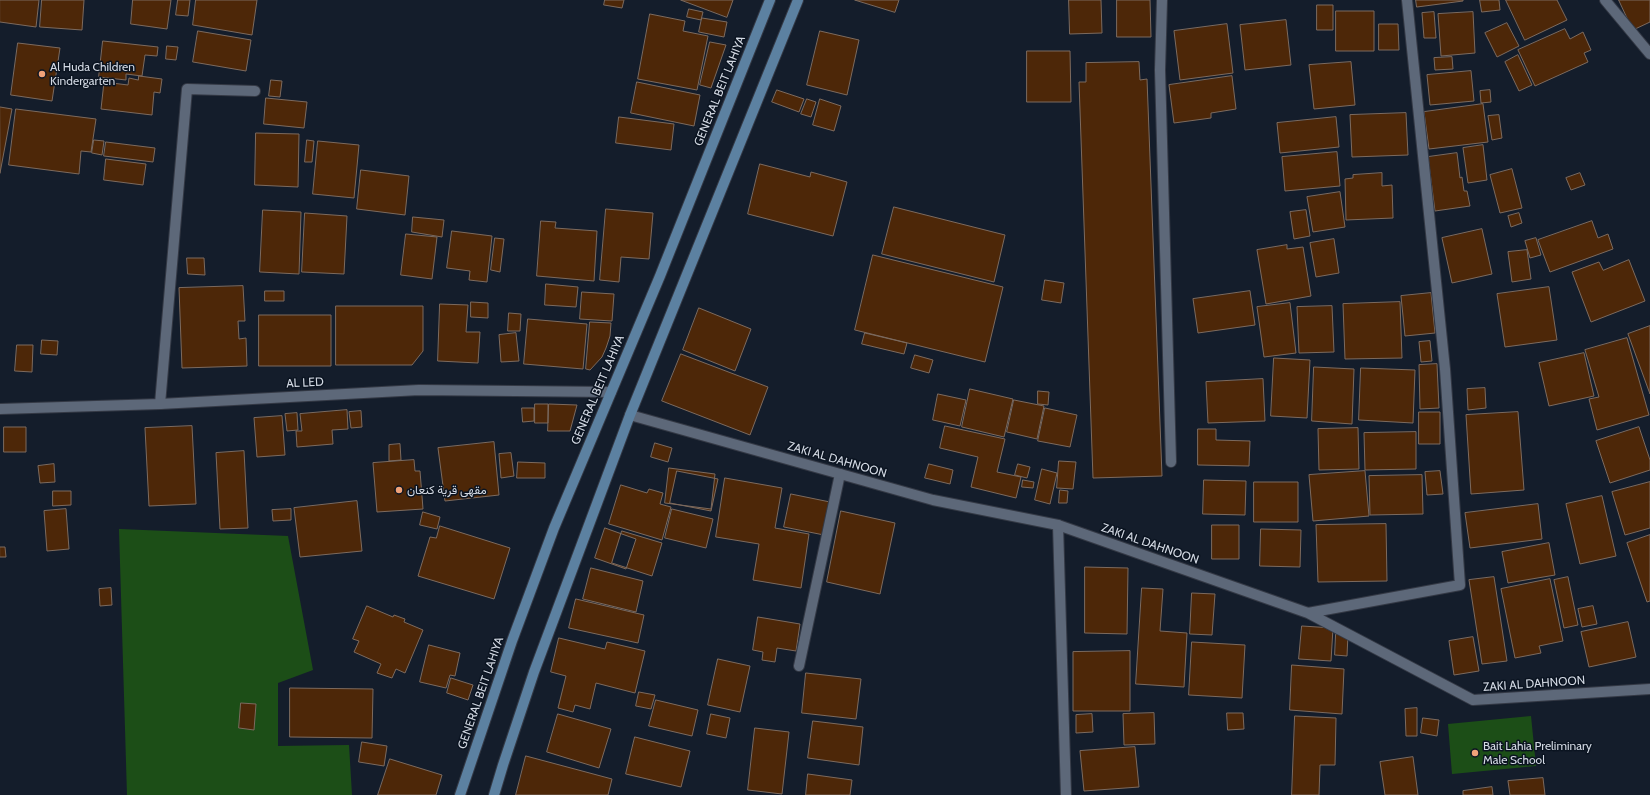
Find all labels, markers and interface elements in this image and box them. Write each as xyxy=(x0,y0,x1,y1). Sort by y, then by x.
street label: GENERAL BEIT LAHIYA xyxy=(691,34,749,148)
place label: Al Huda Children Kindergarten xyxy=(50,60,135,88)
marker: Al Huda Children Kindergarten xyxy=(37,69,47,79)
street label: GENERAL BEIT LAHIYA xyxy=(568,333,628,447)
street label: AL LED xyxy=(286,375,324,391)
street label: ZAKI AL DAHNOON xyxy=(786,439,888,481)
place label: مقهى قرية كنعان xyxy=(407,483,487,497)
marker: مقهى قرية كنعان xyxy=(394,485,404,495)
street label: ZAKI AL DAHNOON xyxy=(1099,521,1201,567)
street label: GENERAL BEIT LAHIYA xyxy=(455,635,507,751)
street label: ZAKI AL DAHNOON xyxy=(1482,673,1586,695)
place label: Bait Lahia Preliminary Male School xyxy=(1483,739,1592,767)
marker: Bait Lahia Preliminary Male School xyxy=(1470,748,1480,758)

